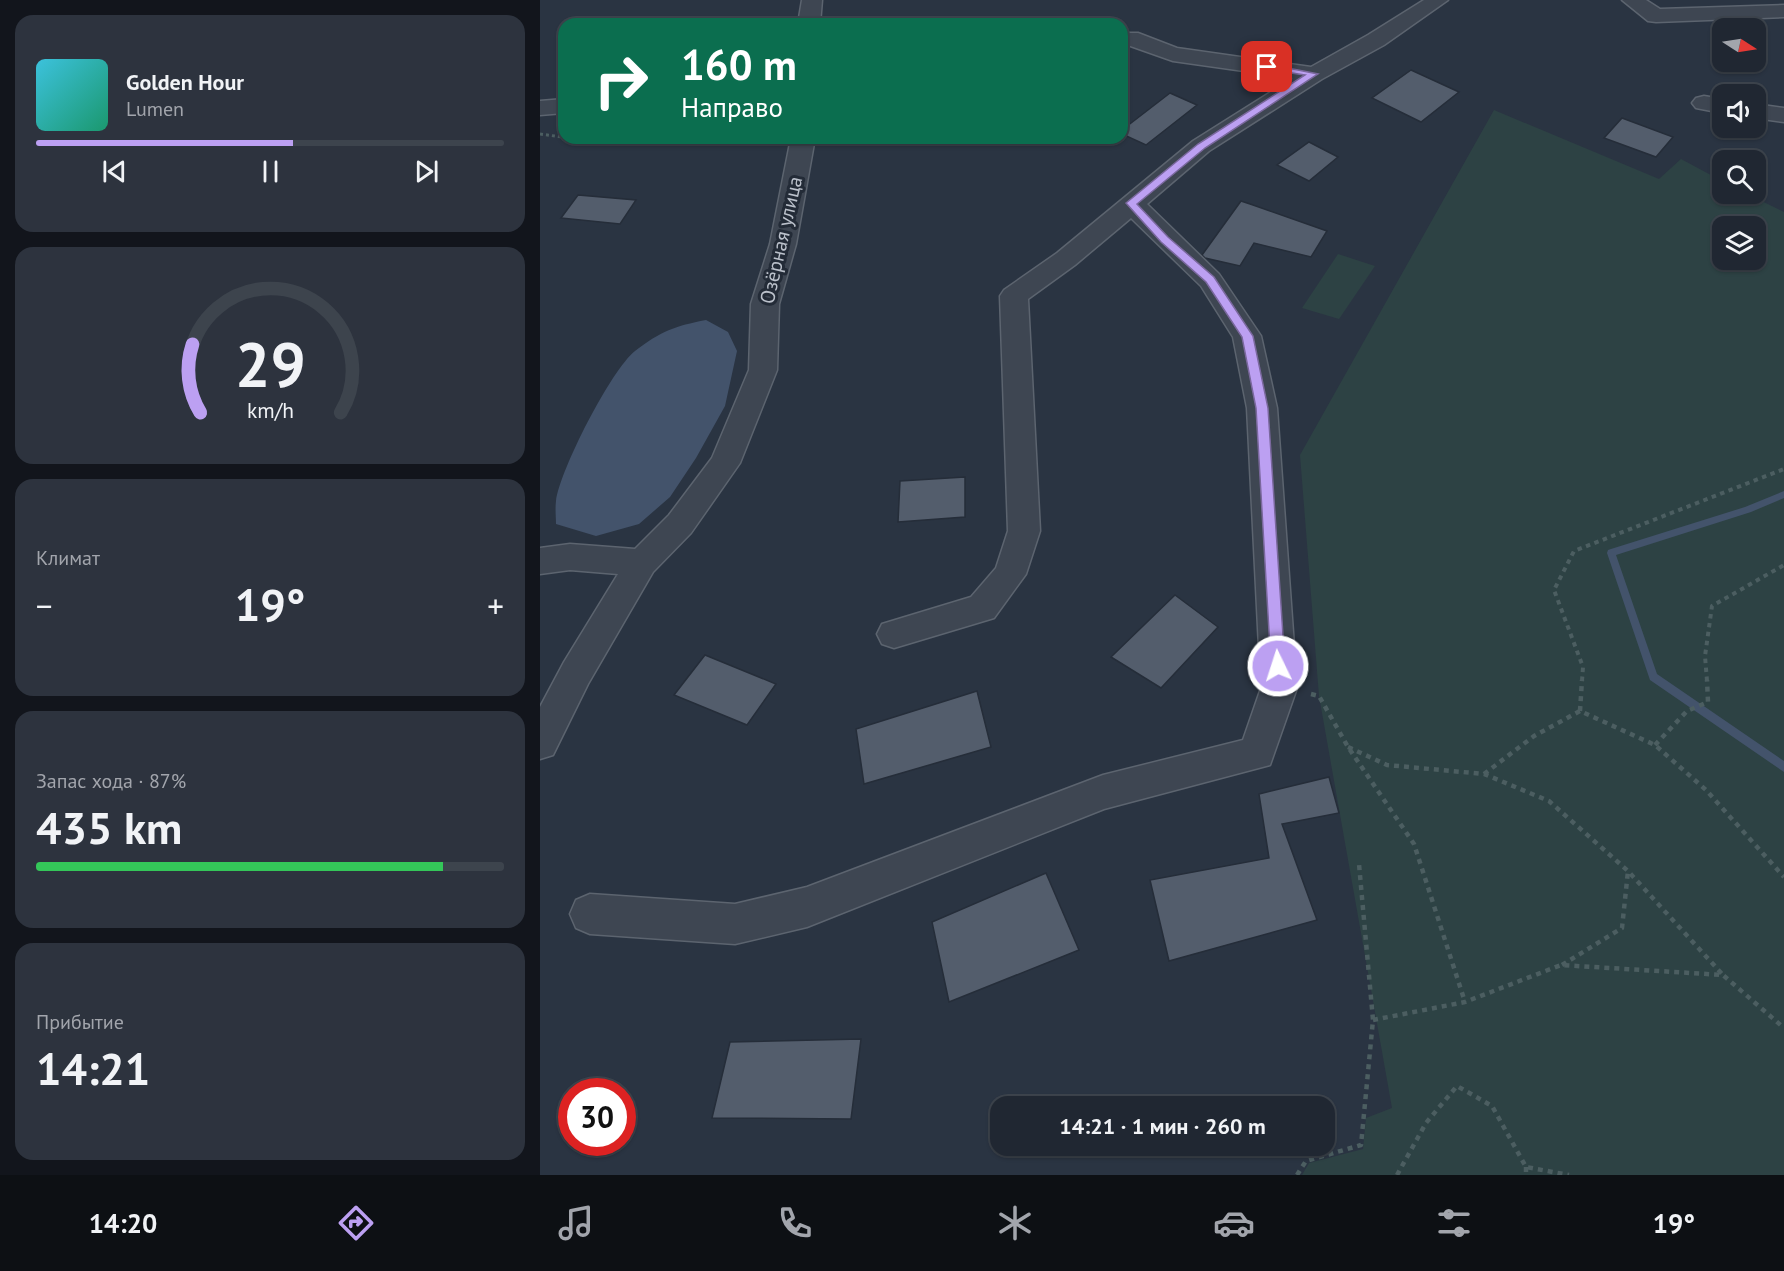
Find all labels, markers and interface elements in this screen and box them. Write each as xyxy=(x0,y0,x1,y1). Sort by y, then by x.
north arrow xyxy=(1712,18,1766,72)
map controls xyxy=(1712,18,1766,270)
text: 160 m xyxy=(681,37,797,92)
pin xyxy=(1241,41,1292,92)
icon: right xyxy=(582,42,660,120)
icon: arrive xyxy=(1250,50,1283,83)
text: Golden Hour xyxy=(126,68,244,96)
button: sound xyxy=(1712,84,1766,138)
text: Направо xyxy=(681,90,783,124)
text: Lumen xyxy=(126,96,184,122)
button: search xyxy=(1712,150,1766,204)
icon: previous xyxy=(98,155,131,188)
icon: pause xyxy=(254,155,287,188)
icon: next xyxy=(410,155,443,188)
street label: Озёрная улица xyxy=(754,174,808,306)
button: layers xyxy=(1712,216,1766,270)
text: 29 xyxy=(235,323,305,404)
text: km/h xyxy=(246,396,293,424)
text: Климат xyxy=(36,545,100,571)
text: 19° xyxy=(235,575,305,633)
text: − xyxy=(36,584,53,627)
text: + xyxy=(487,584,504,627)
position arrow xyxy=(1246,634,1310,698)
text: Запас хода · 87% xyxy=(36,768,186,794)
text: 435 km xyxy=(36,798,182,856)
text: Прибытие xyxy=(36,1009,124,1035)
text: 14:21 xyxy=(36,1039,150,1097)
speed limit sign: 30 xyxy=(558,1078,636,1156)
text: 14:21 · 1 мин · 260 m xyxy=(1059,1112,1266,1140)
icon: directions xyxy=(335,1202,377,1244)
icon: music xyxy=(555,1202,597,1244)
icon: phone xyxy=(774,1202,816,1244)
icon: climate xyxy=(994,1202,1036,1244)
icon: car xyxy=(1213,1202,1255,1244)
icon: filters xyxy=(1433,1202,1475,1244)
text: 14:20 xyxy=(89,1206,157,1240)
text: 19° xyxy=(1653,1206,1695,1240)

